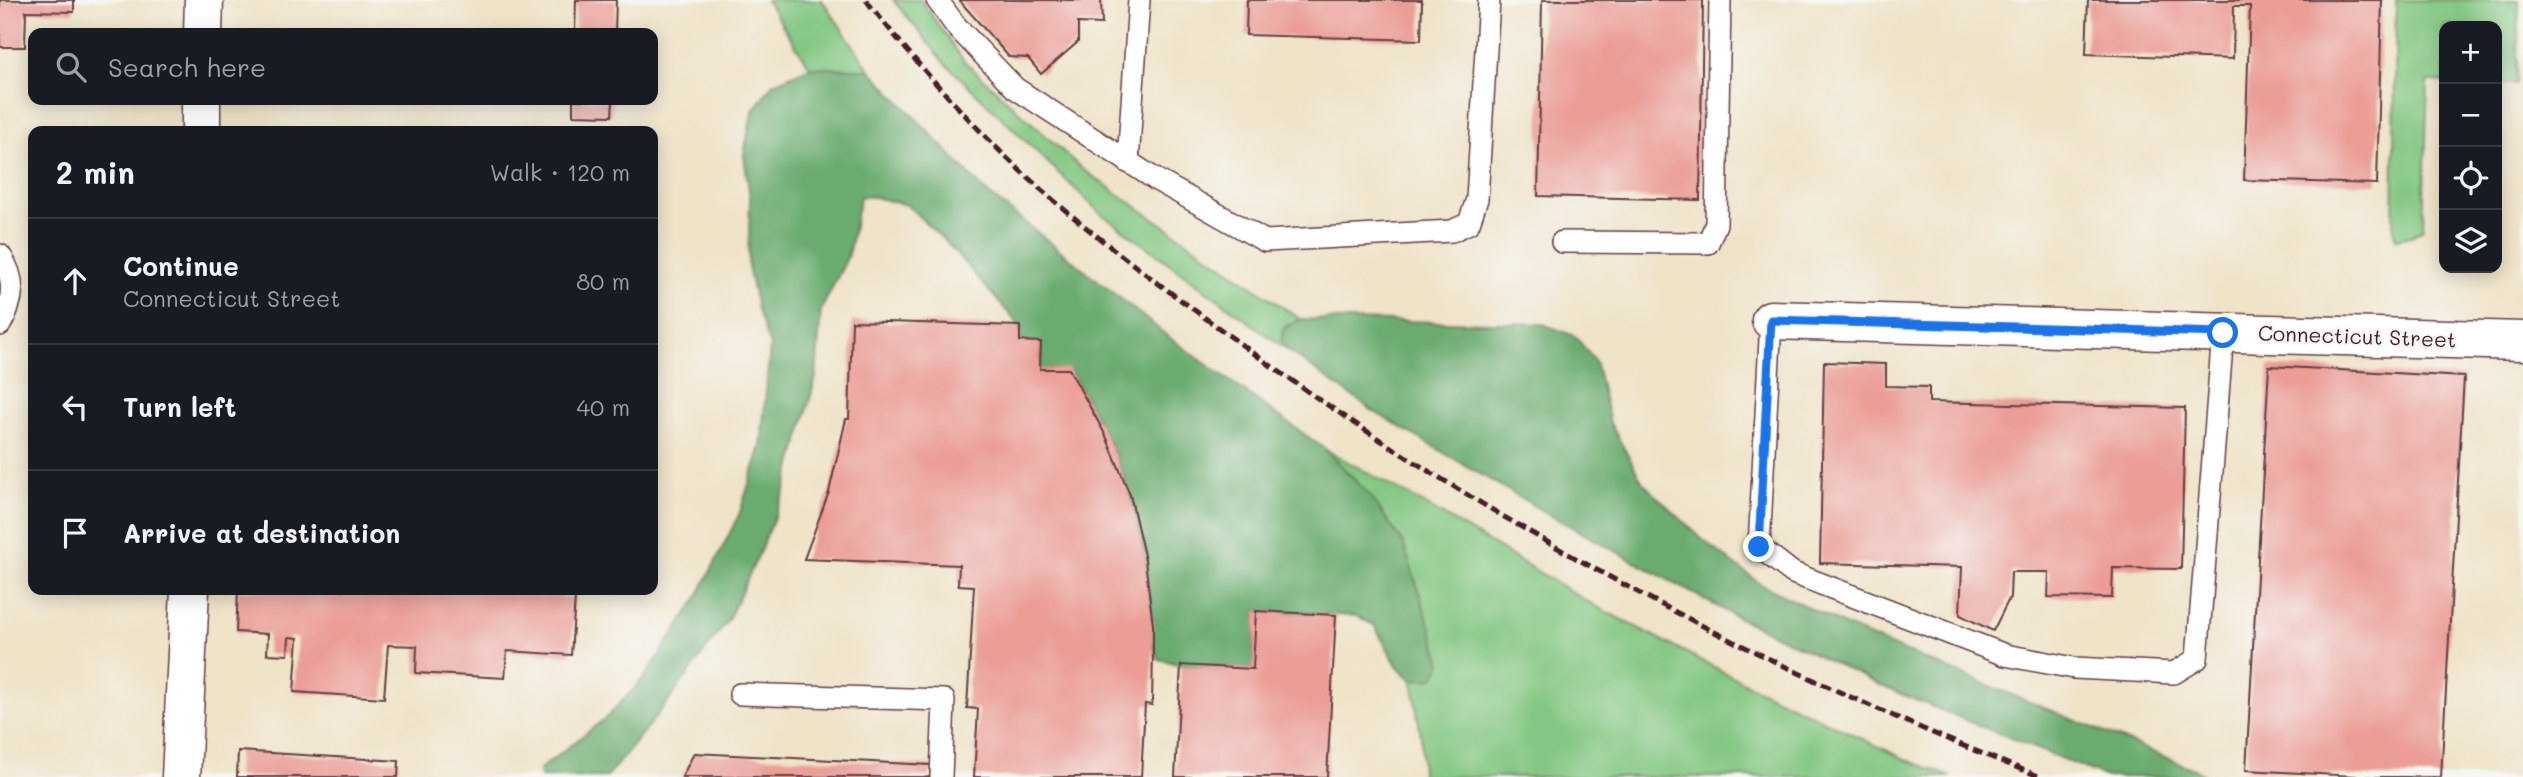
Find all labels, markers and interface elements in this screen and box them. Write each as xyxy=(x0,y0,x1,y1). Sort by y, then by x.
map controls xyxy=(2439,21,2502,273)
button: + xyxy=(2439,21,2502,84)
search box xyxy=(28,28,658,105)
icon: search xyxy=(52,48,90,86)
text: Search here xyxy=(108,50,266,84)
button: − xyxy=(2439,84,2502,147)
button: locate xyxy=(2439,147,2502,210)
text: 2 min xyxy=(56,152,135,192)
text: Walk · 120 m xyxy=(490,157,630,187)
button: layers xyxy=(2439,210,2502,273)
text: Continue xyxy=(123,249,239,283)
icon: ahead xyxy=(56,262,94,300)
text: 80 m xyxy=(576,266,630,296)
text: Connecticut Street xyxy=(123,283,340,313)
route start xyxy=(2207,317,2238,348)
street label: Connecticut Street xyxy=(2257,319,2457,352)
icon: left xyxy=(56,388,94,426)
text: Turn left xyxy=(123,390,236,424)
text: 40 m xyxy=(577,392,630,422)
icon: arrive xyxy=(56,514,94,552)
text: Arrive at destination xyxy=(123,516,400,550)
route end xyxy=(1743,531,1774,562)

